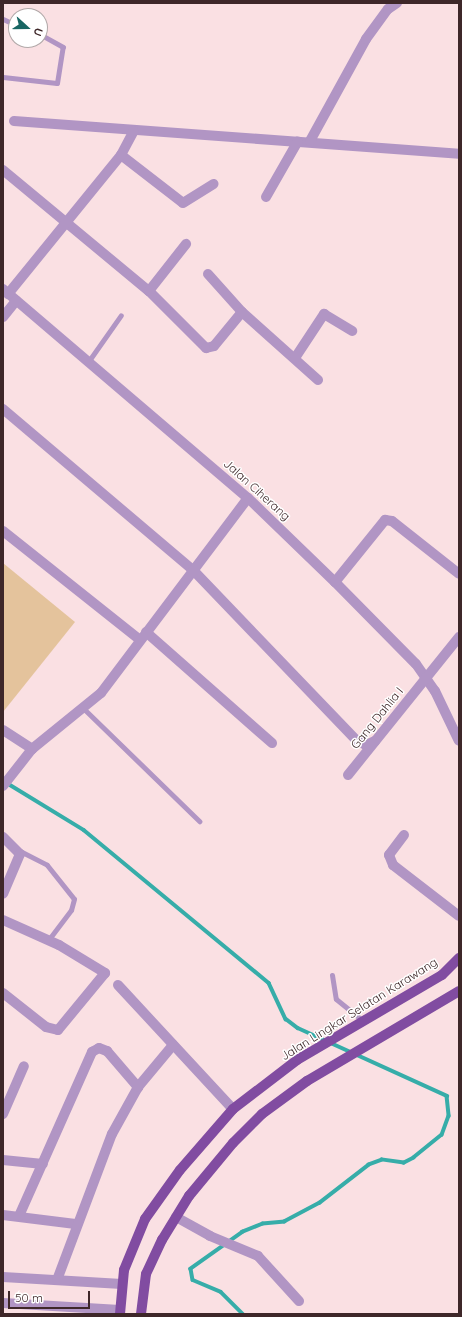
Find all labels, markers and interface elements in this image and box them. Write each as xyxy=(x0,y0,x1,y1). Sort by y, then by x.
north arrow xyxy=(8,8,48,48)
text: U xyxy=(30,26,46,38)
street label: Jalan Ciherang xyxy=(221,456,293,524)
street label: Gang Dahlia I xyxy=(348,684,406,752)
street label: Jalan Lingkar Selatan Karawang xyxy=(278,955,440,1063)
scale bar xyxy=(10,1283,92,1309)
text: 50 m xyxy=(15,1290,43,1305)

